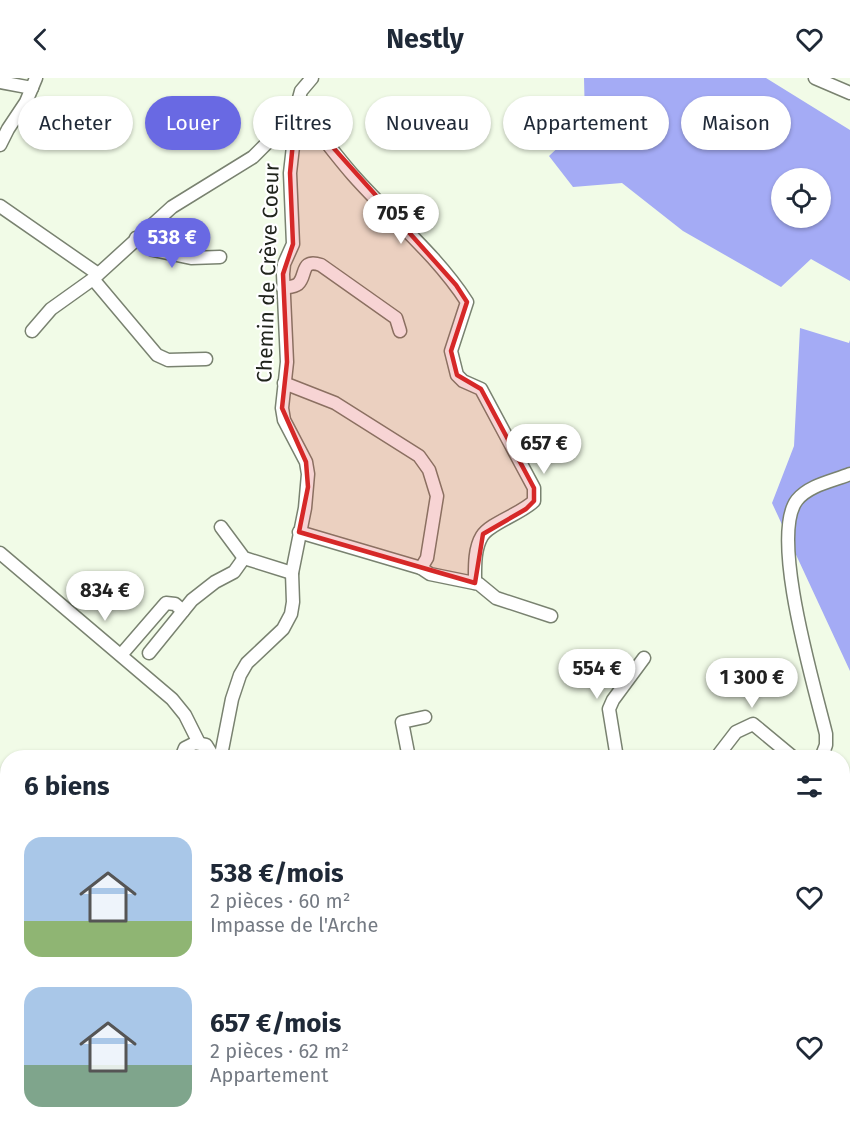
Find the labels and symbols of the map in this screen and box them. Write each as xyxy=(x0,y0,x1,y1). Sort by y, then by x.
street label: Chemin de Crève Coeur xyxy=(251,163,285,383)
pin: 705 € xyxy=(359,194,443,245)
pin: 538 € xyxy=(130,218,214,269)
pin: 657 € xyxy=(502,424,586,475)
pin: 834 € xyxy=(63,571,147,622)
pin: 554 € xyxy=(555,649,639,700)
pin: 1 300 € xyxy=(697,658,807,709)

